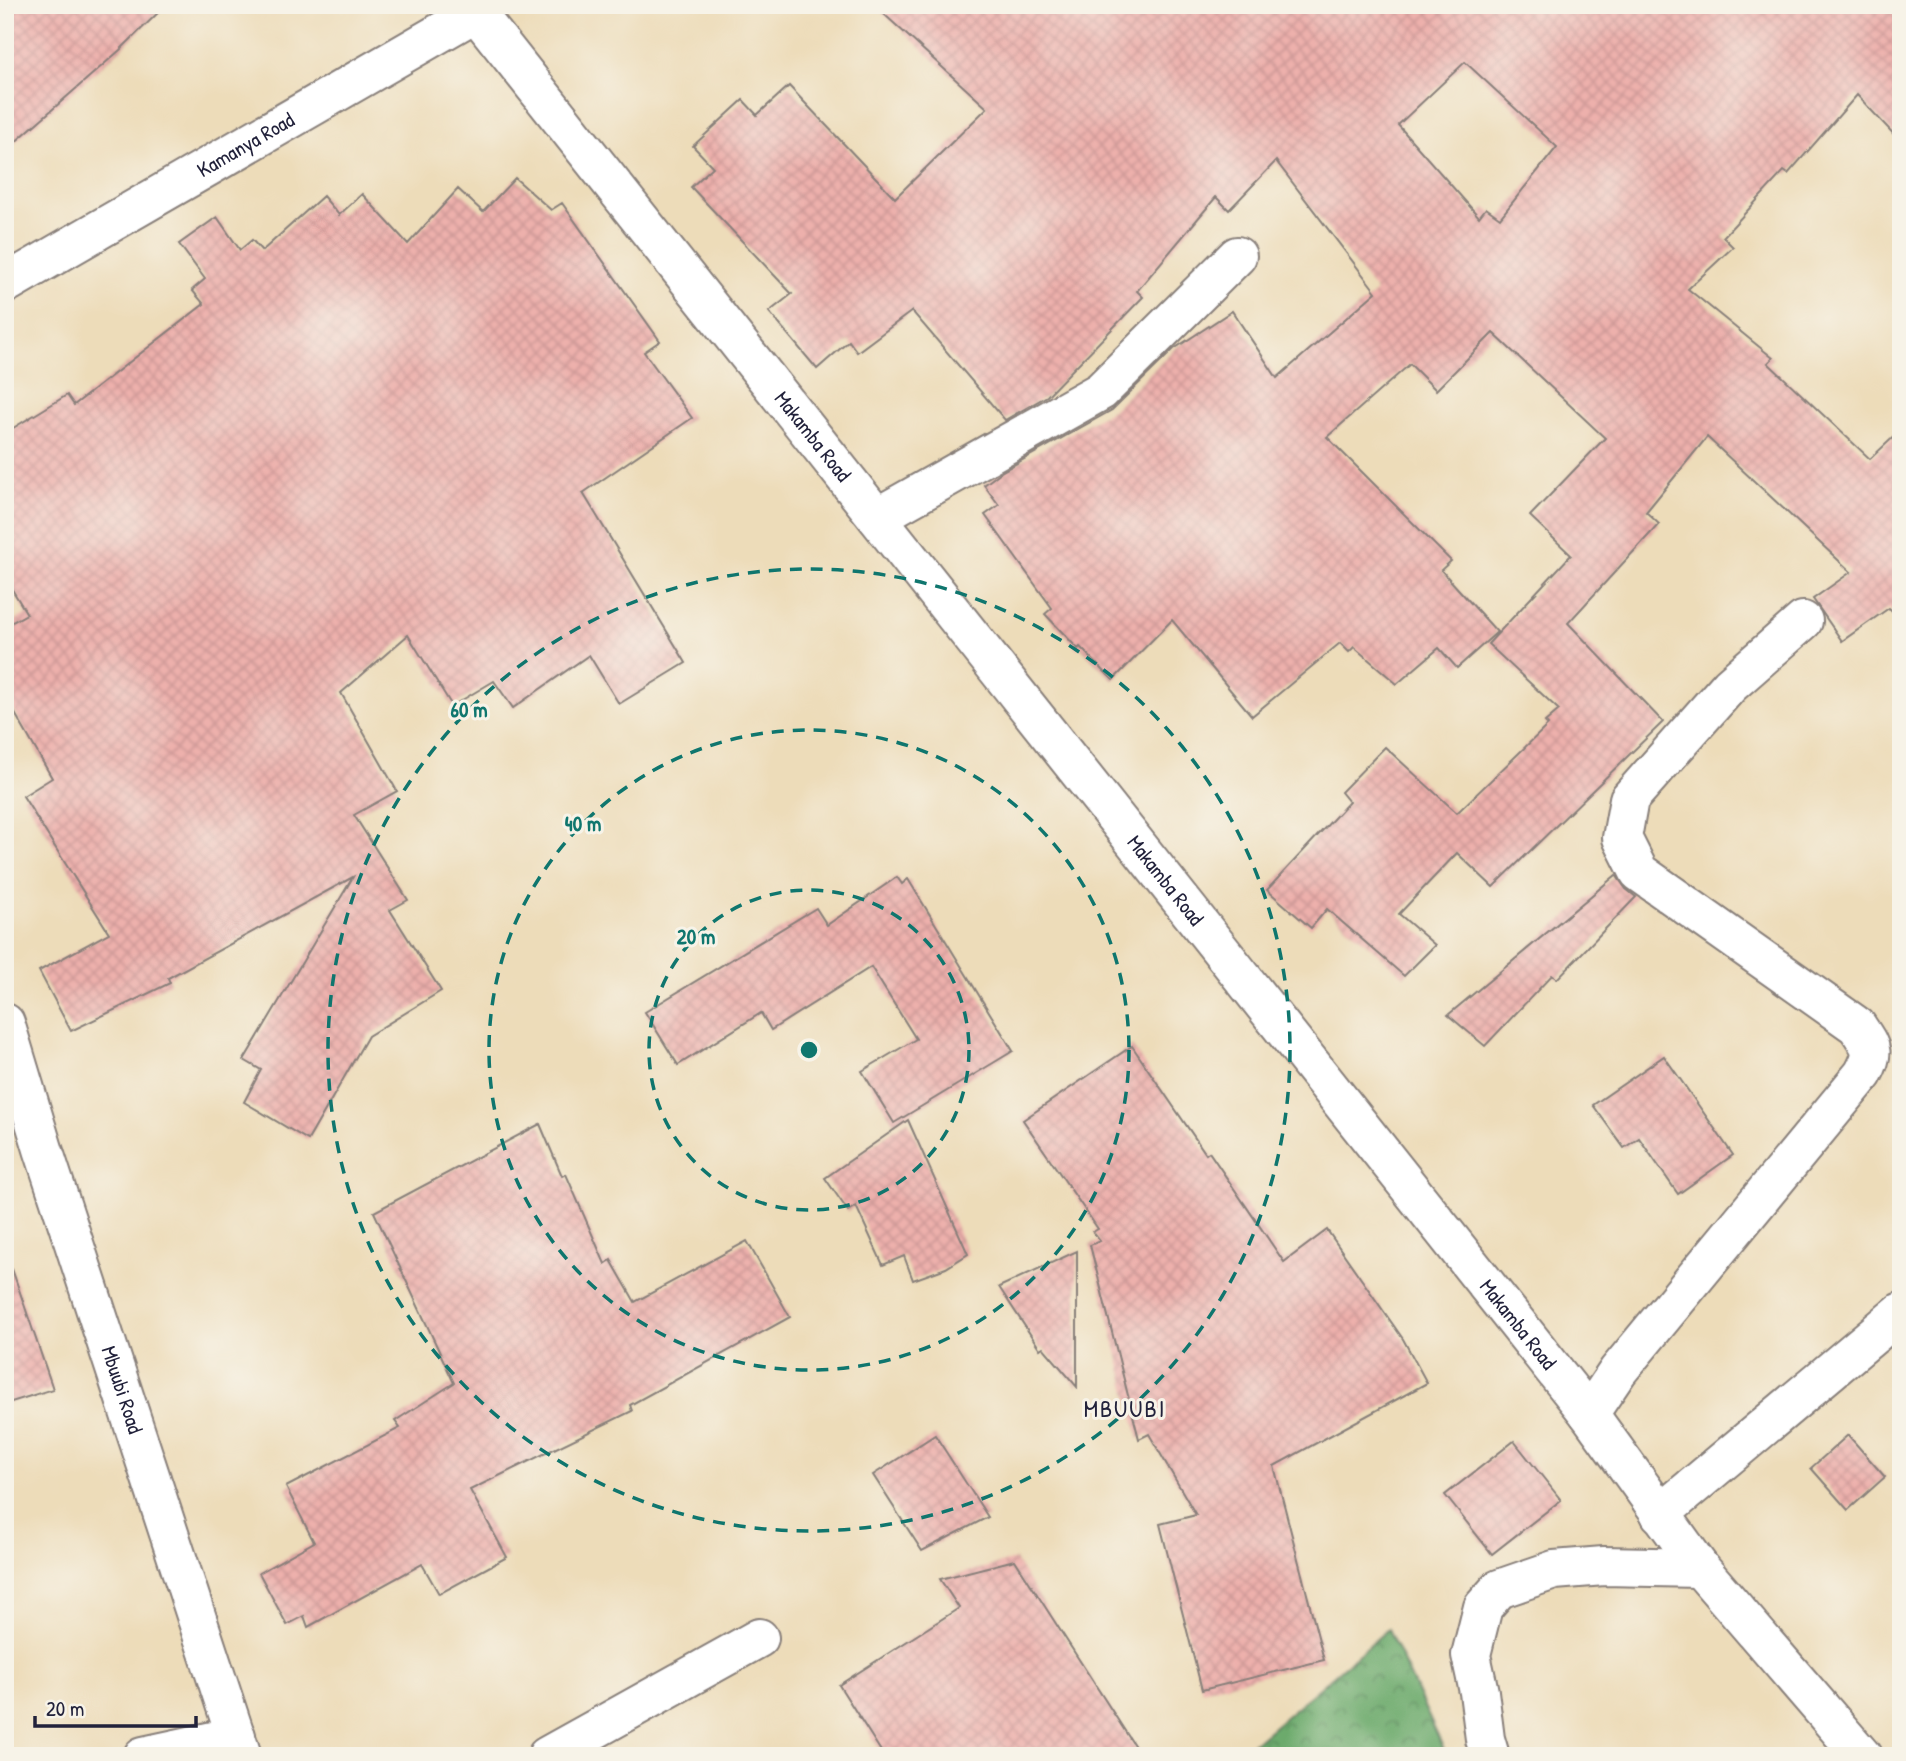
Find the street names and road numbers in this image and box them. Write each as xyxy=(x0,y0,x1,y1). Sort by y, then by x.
street label: Kamanya Road xyxy=(192,105,299,184)
street label: Makamba Road xyxy=(768,385,858,488)
street label: Makamba Road xyxy=(1121,829,1211,932)
street label: Makamba Road xyxy=(1473,1273,1563,1376)
street label: Mbuubi Road xyxy=(95,1342,150,1437)

